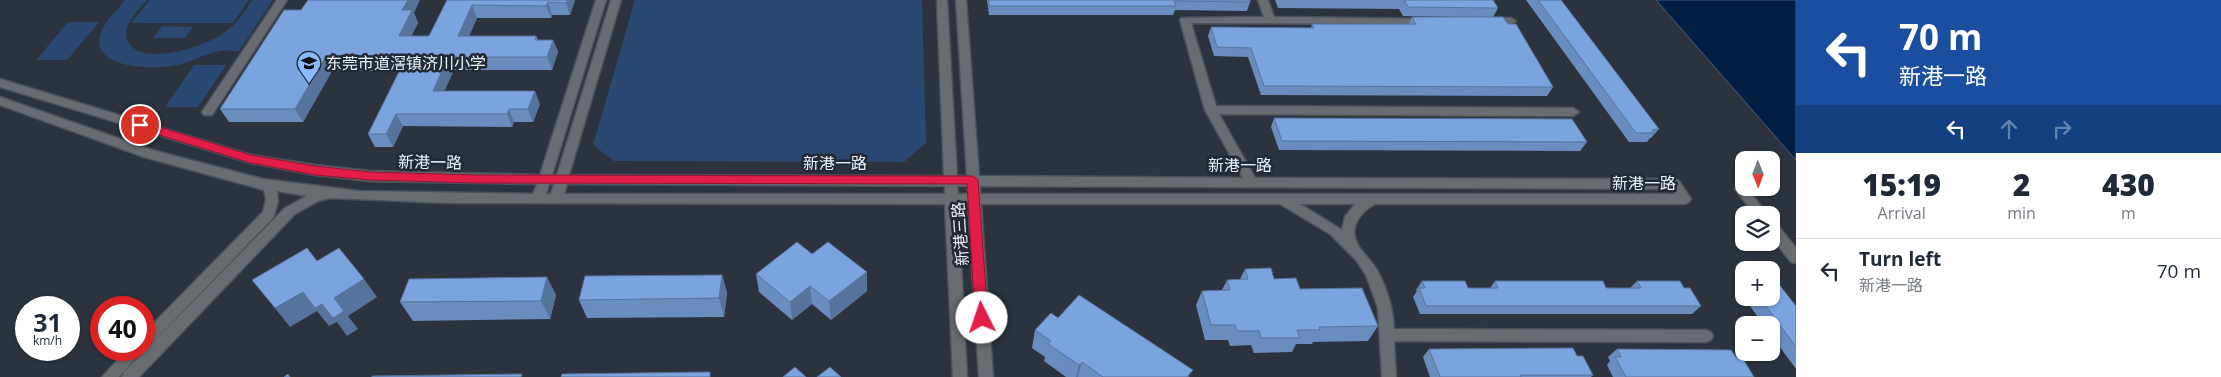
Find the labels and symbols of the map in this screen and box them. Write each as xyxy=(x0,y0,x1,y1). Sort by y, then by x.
school or university icon: 东莞市道滘镇济川小学 xyxy=(296,50,322,84)
place label: 东莞市道滘镇济川小学 xyxy=(326,52,486,74)
pin xyxy=(119,104,161,146)
street label: 新港一路 xyxy=(398,150,462,174)
north arrow xyxy=(1735,151,1780,196)
street label: 新港一路 xyxy=(803,152,867,174)
street label: 新港一路 xyxy=(1208,154,1272,176)
street label: 新港一路 xyxy=(1612,172,1676,194)
street label: 新港三路 xyxy=(947,201,973,267)
position arrow xyxy=(955,291,1007,343)
speed limit sign: 40 xyxy=(90,296,155,361)

